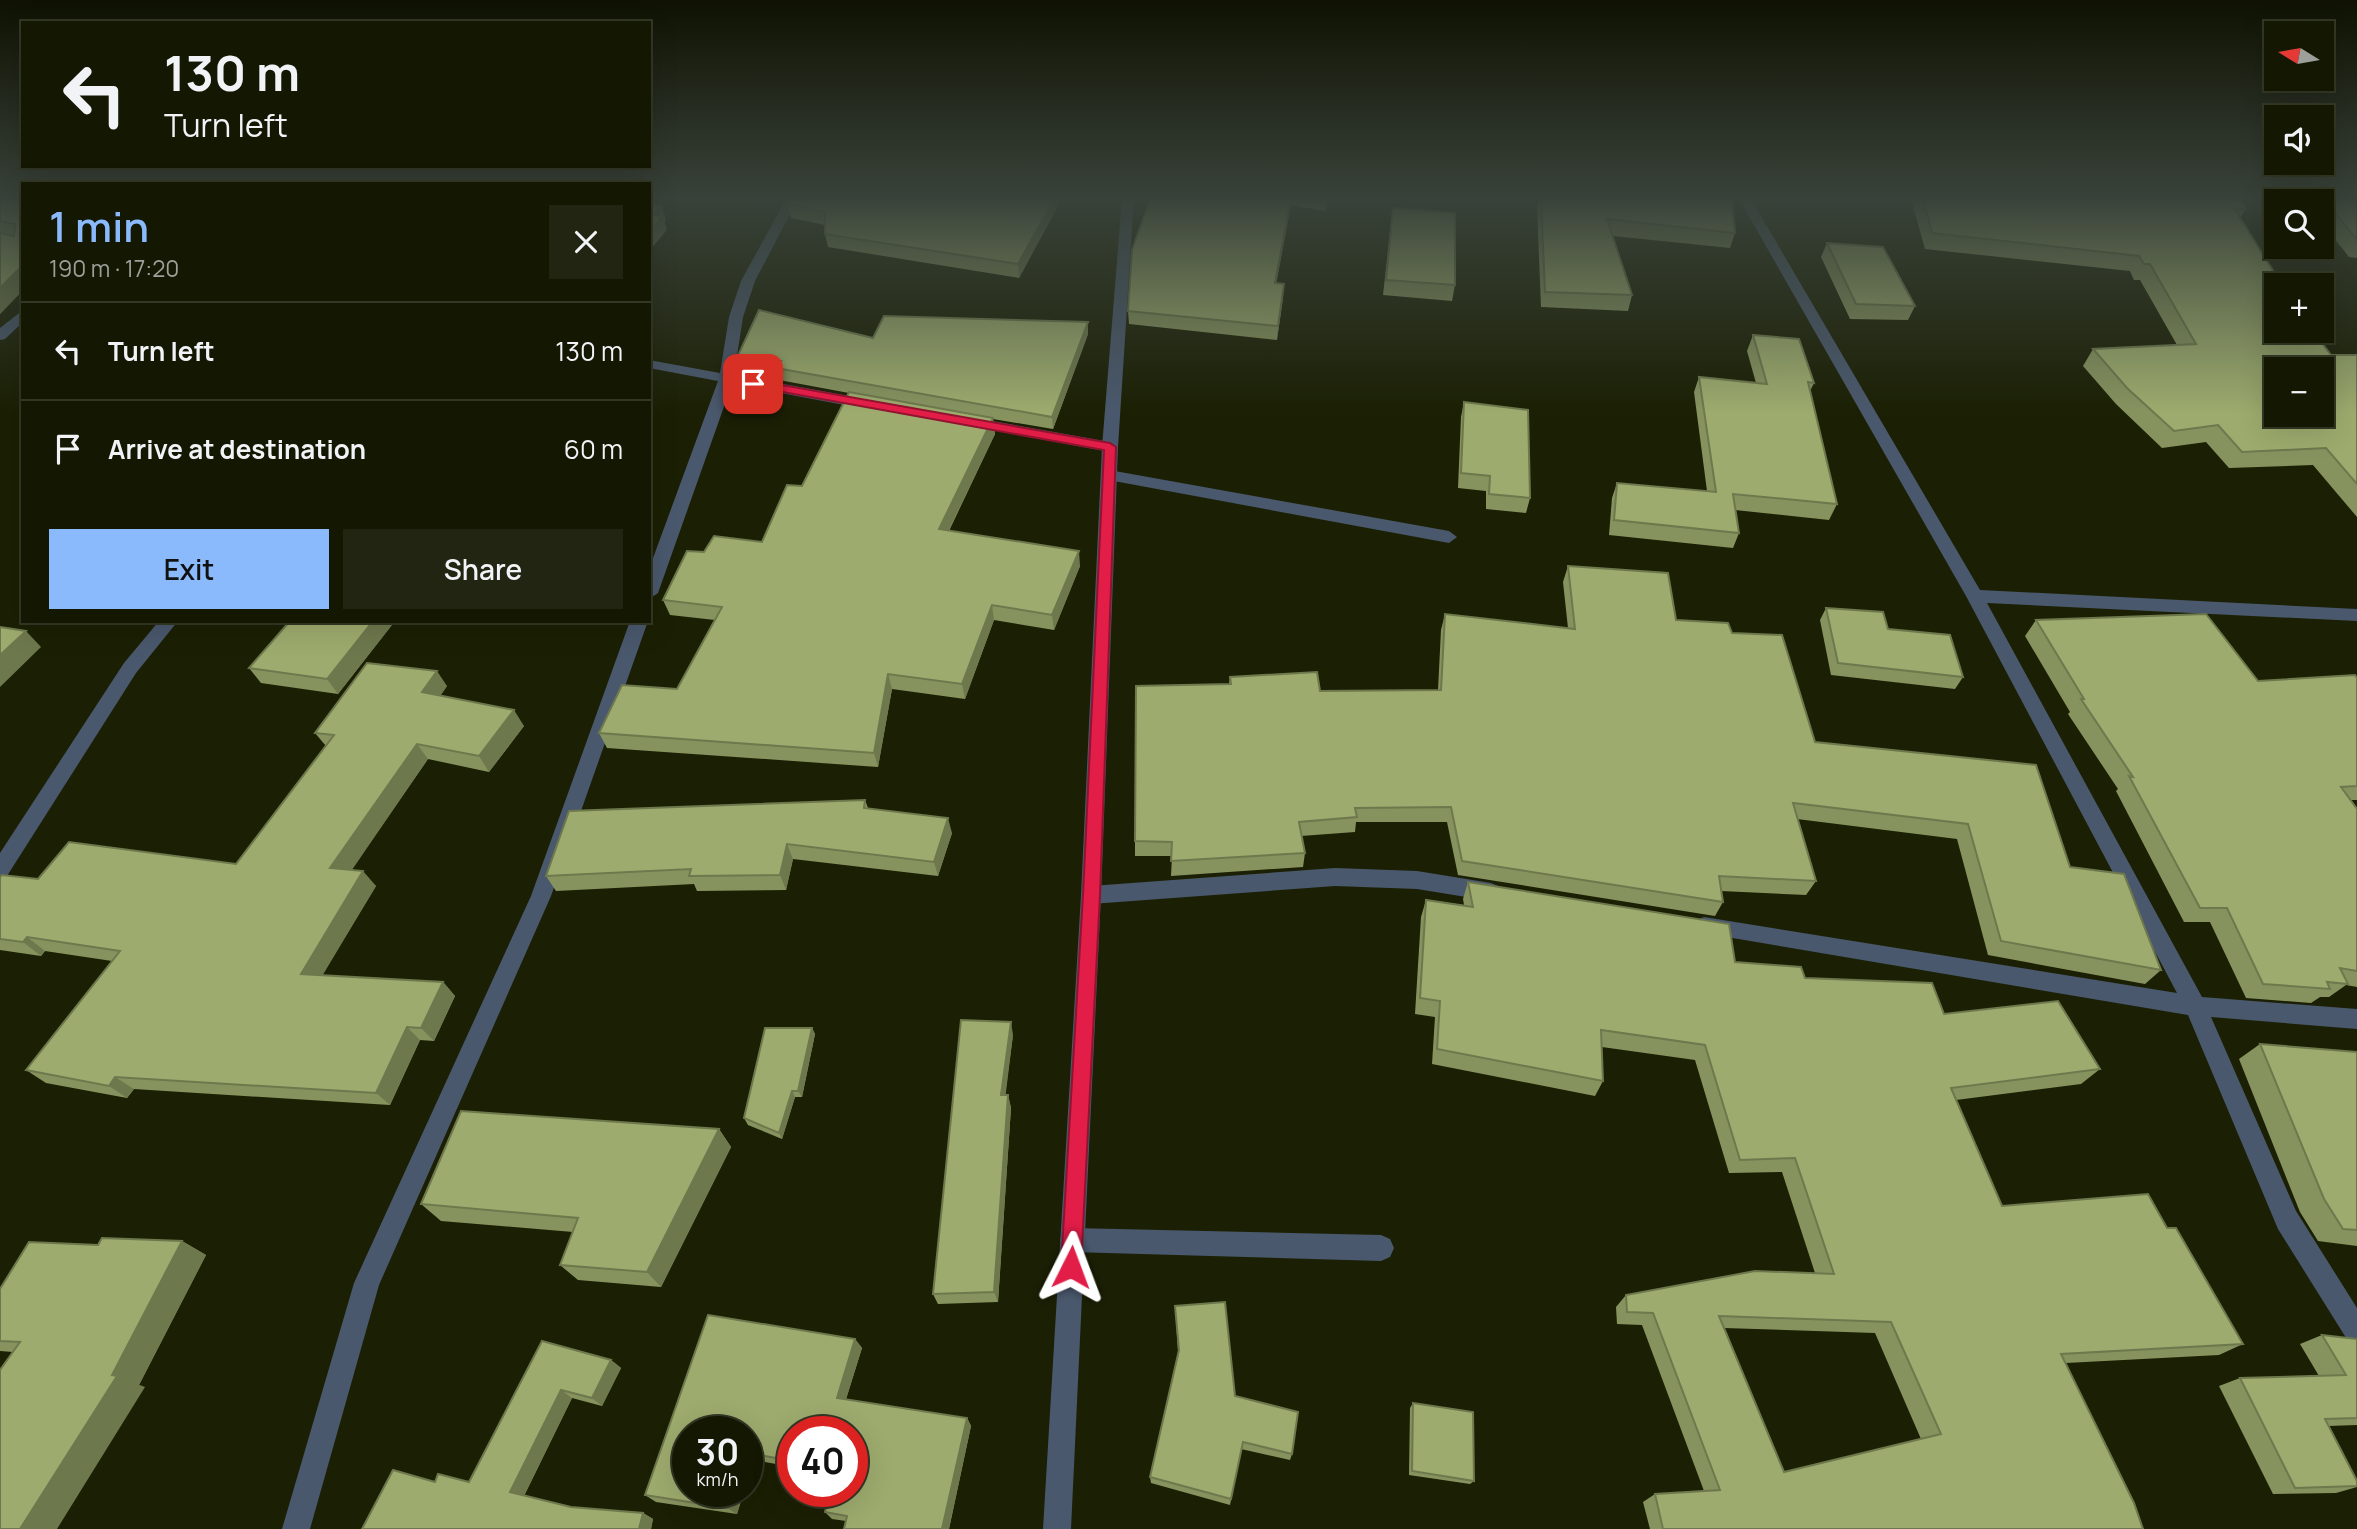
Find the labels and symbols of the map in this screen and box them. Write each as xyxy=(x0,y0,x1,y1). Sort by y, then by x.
north arrow xyxy=(2264,21,2334,91)
pin xyxy=(723,354,783,414)
position arrow xyxy=(1034,1230,1108,1304)
speed limit sign: 40 xyxy=(777,1416,868,1507)

